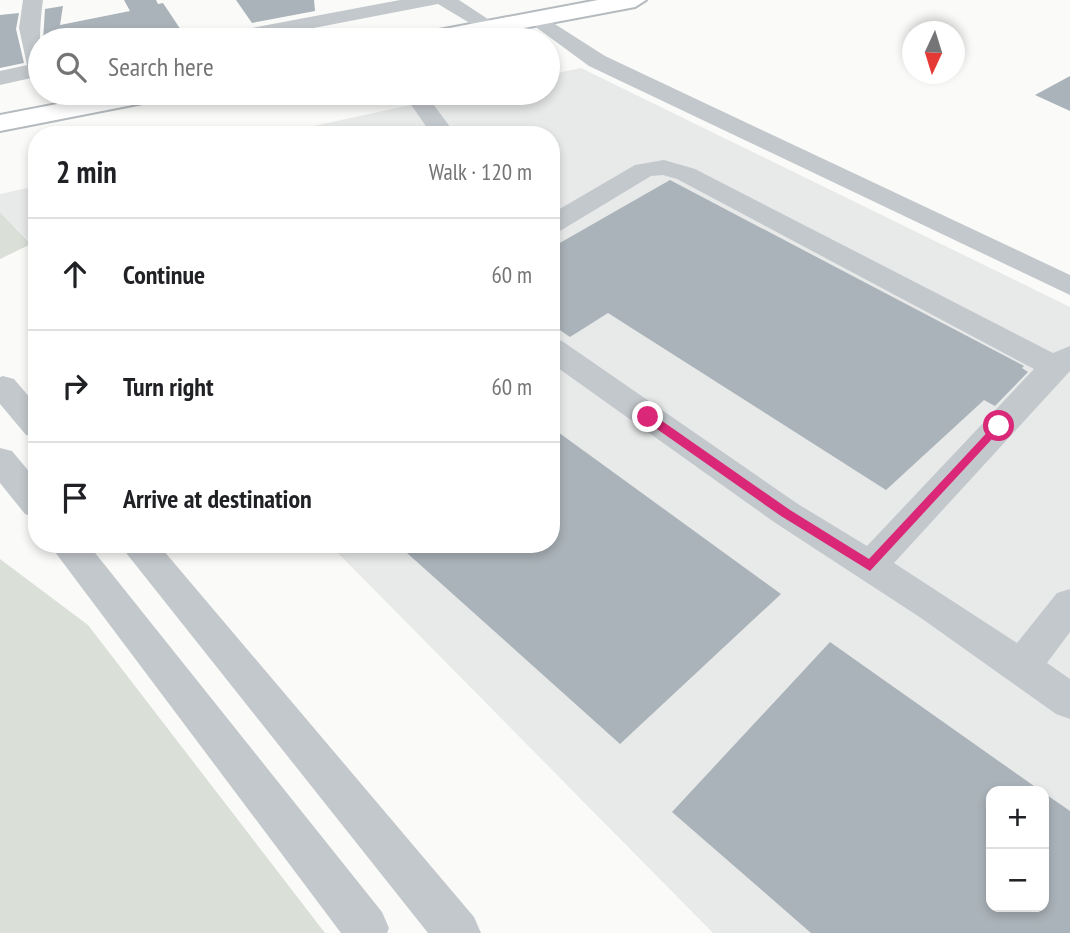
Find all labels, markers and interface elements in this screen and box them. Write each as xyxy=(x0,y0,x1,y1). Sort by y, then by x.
north arrow xyxy=(902,21,965,84)
search box xyxy=(28,28,560,105)
icon: search xyxy=(52,48,90,86)
text: Search here xyxy=(108,50,214,83)
text: 2 min xyxy=(56,152,117,191)
text: Walk · 120 m xyxy=(429,157,532,186)
icon: ahead xyxy=(56,255,94,293)
text: Continue xyxy=(123,258,205,291)
text: 60 m xyxy=(491,260,532,289)
icon: right xyxy=(56,367,94,405)
text: Turn right xyxy=(123,370,214,403)
text: 60 m xyxy=(491,372,532,401)
route end xyxy=(632,401,663,432)
route start xyxy=(983,410,1014,441)
icon: arrive xyxy=(56,479,94,517)
text: Arrive at destination xyxy=(123,482,312,515)
map controls xyxy=(986,786,1049,912)
button: + xyxy=(986,786,1049,849)
button: − xyxy=(986,849,1049,912)

